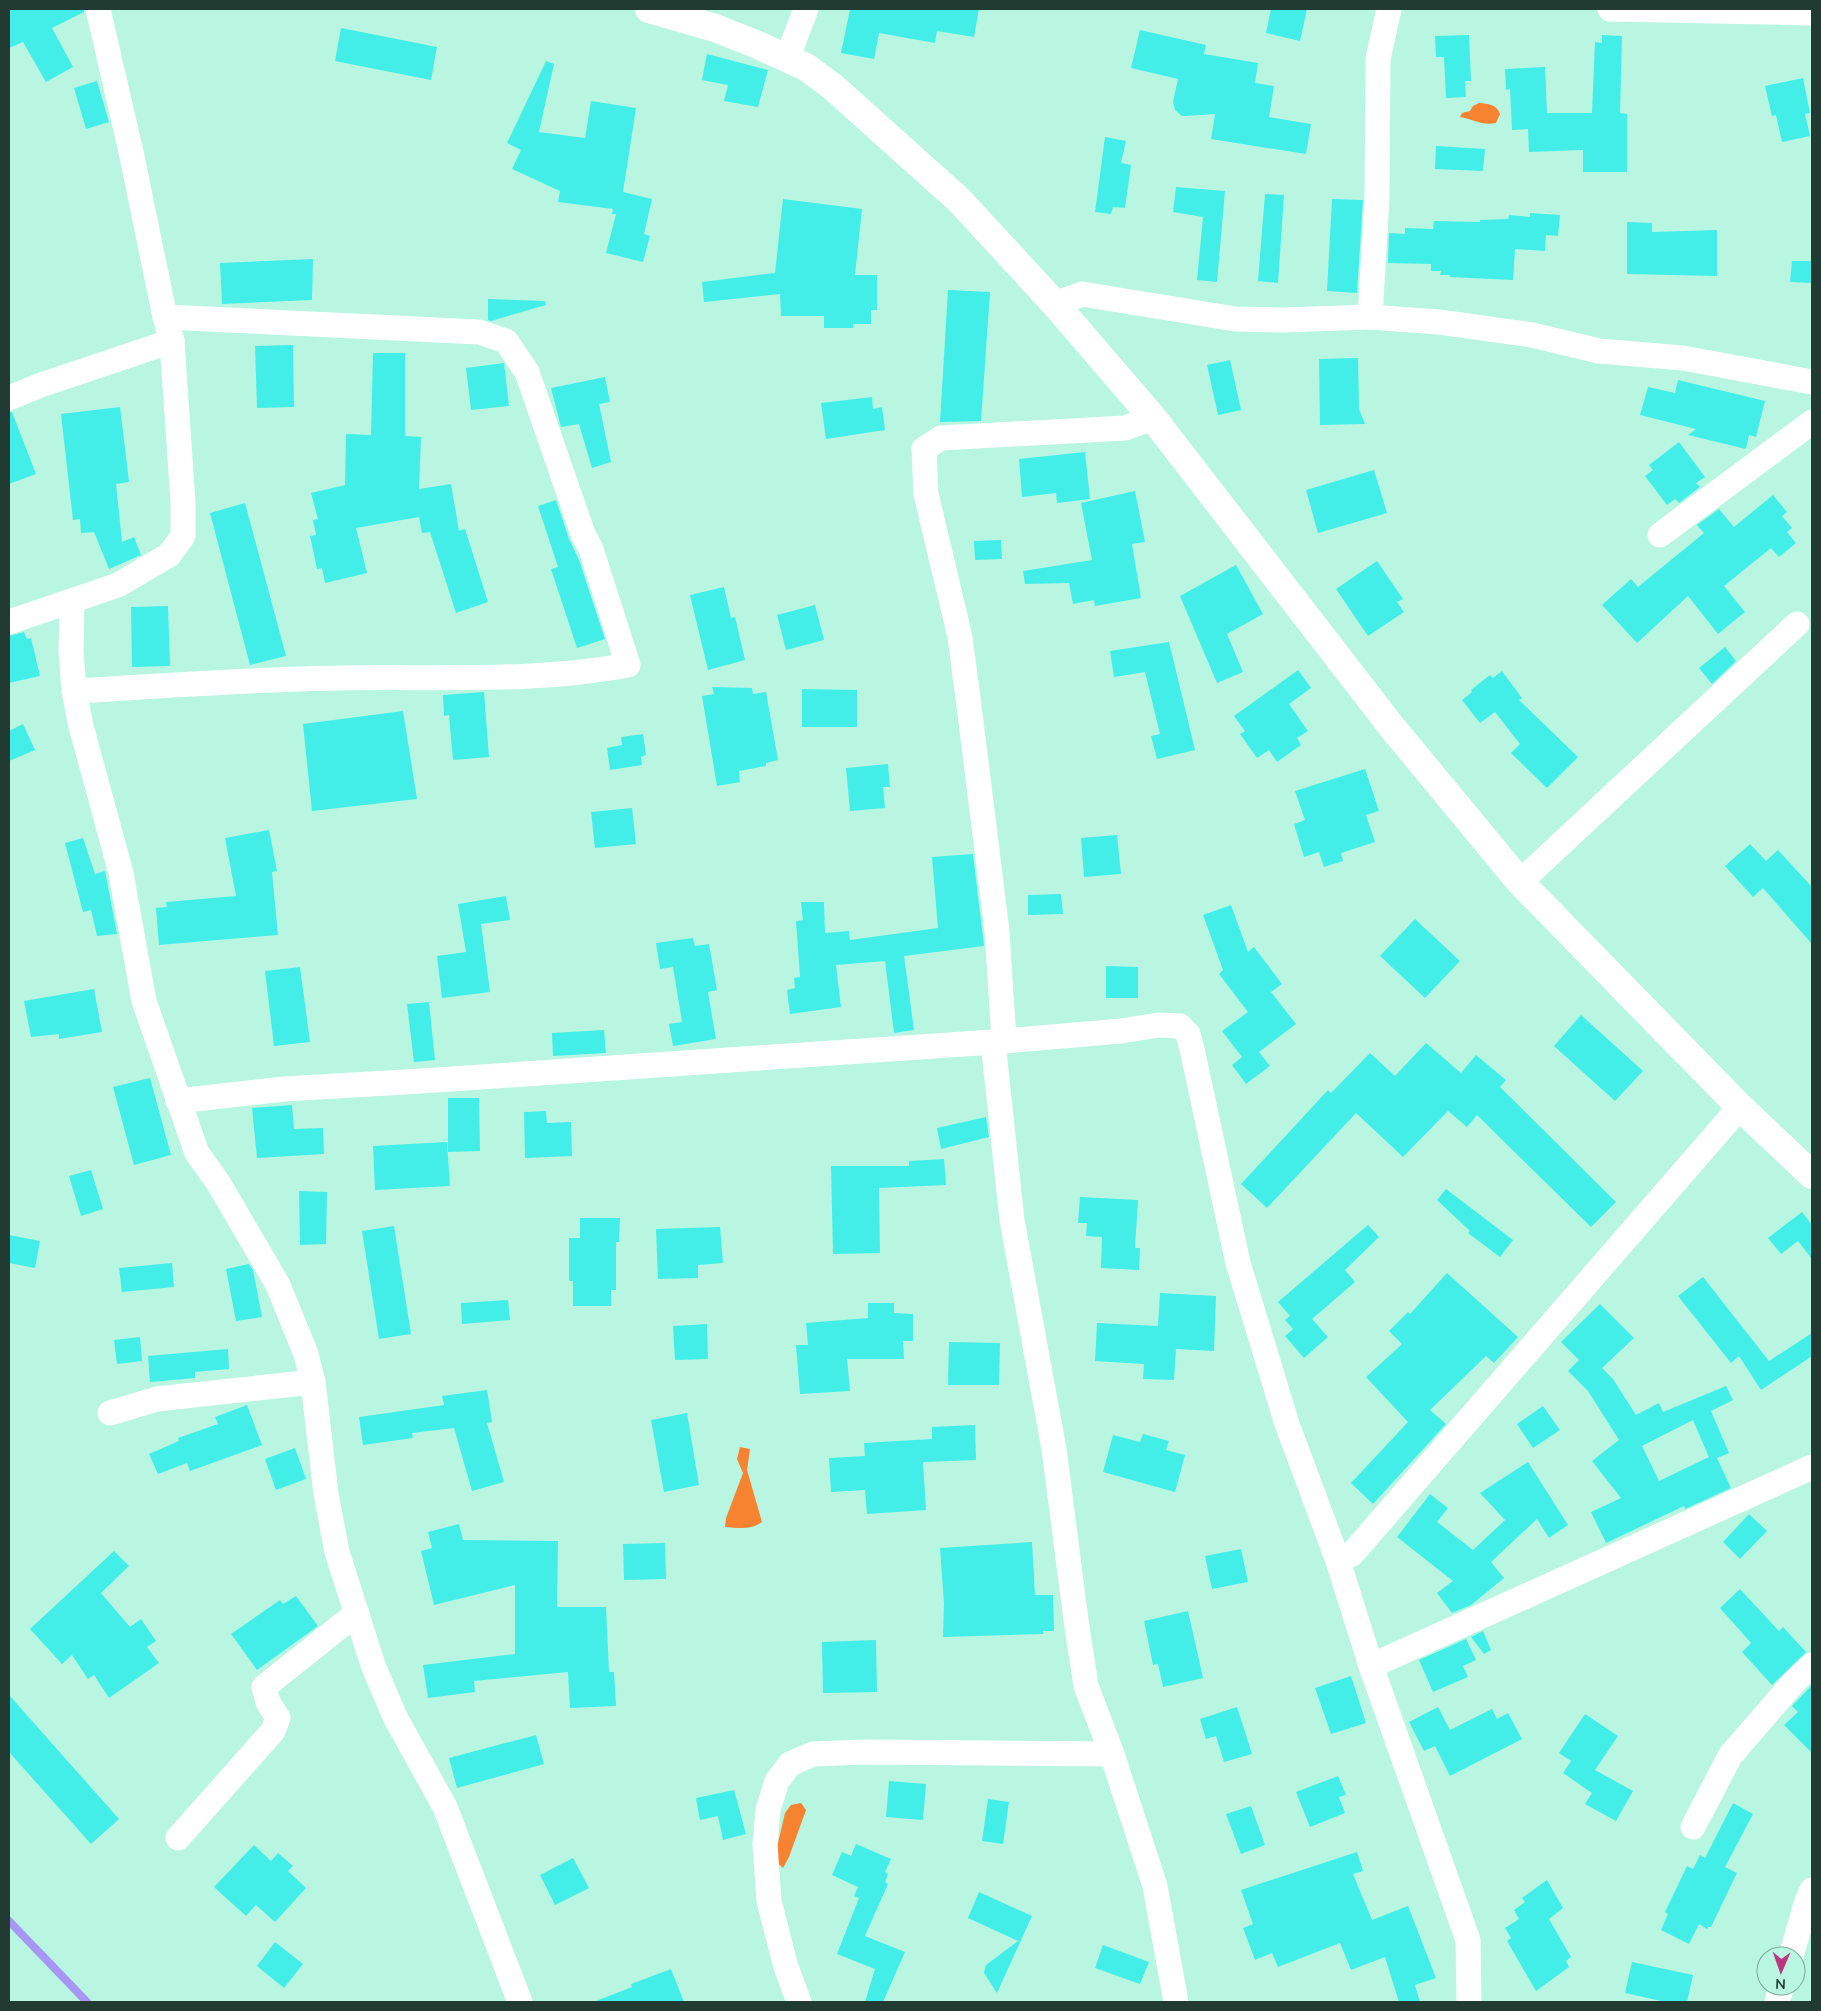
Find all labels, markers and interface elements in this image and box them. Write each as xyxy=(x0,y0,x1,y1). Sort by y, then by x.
north arrow xyxy=(1756,1946,1806,1996)
text: N xyxy=(1775,1975,1786,1993)

